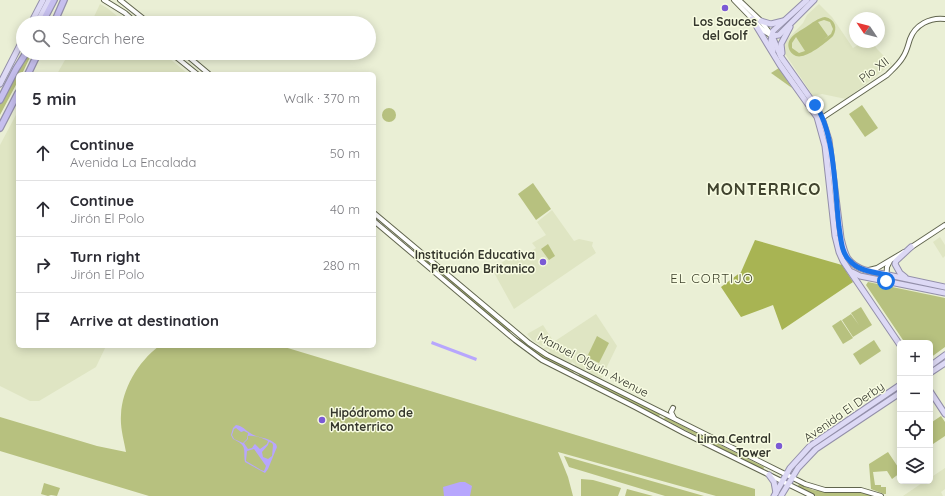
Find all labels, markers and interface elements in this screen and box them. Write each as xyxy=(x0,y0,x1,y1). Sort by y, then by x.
marker: Los Sauces del Golf xyxy=(720,3,730,13)
north arrow xyxy=(849,12,885,48)
place label: Los Sauces del Golf xyxy=(693,14,757,43)
search box xyxy=(16,16,376,60)
icon: search xyxy=(30,27,52,49)
text: Search here xyxy=(62,29,145,48)
street label: Pío XII xyxy=(856,54,892,86)
text: 5 min xyxy=(32,88,76,109)
text: Walk · 370 m xyxy=(283,90,360,106)
route end xyxy=(806,96,824,114)
text: Continue xyxy=(70,135,134,154)
icon: ahead xyxy=(32,142,54,164)
text: 50 m xyxy=(330,145,360,161)
text: Avenida La Encalada xyxy=(70,154,196,170)
district label: MONTERRICO xyxy=(707,179,821,199)
text: Continue xyxy=(70,191,134,210)
icon: ahead xyxy=(32,198,54,220)
text: 40 m xyxy=(330,201,360,217)
text: Jirón El Polo xyxy=(70,210,144,226)
text: Turn right xyxy=(70,247,141,266)
place label: Institución Educativa Peruano Britanico xyxy=(415,247,536,276)
icon: right xyxy=(32,254,54,276)
text: 280 m xyxy=(323,257,360,273)
marker: Institución Educativa Peruano Britanico xyxy=(538,257,548,267)
text: Jirón El Polo xyxy=(70,266,144,282)
district label: EL CORTIJO xyxy=(670,270,754,286)
route start xyxy=(877,272,895,290)
icon: arrive xyxy=(32,310,54,332)
text: Arrive at destination xyxy=(70,311,219,330)
street label: Manuel Olguin Avenue xyxy=(535,329,652,400)
map controls xyxy=(897,340,933,484)
button: + xyxy=(897,340,933,376)
button: − xyxy=(897,376,933,412)
street label: Avenida El Derby xyxy=(801,378,887,445)
place label: Hipódromo de Monterrico xyxy=(330,405,413,434)
button: locate xyxy=(897,412,933,448)
marker: Hipódromo de Monterrico xyxy=(317,415,327,425)
place label: Lima Central Tower xyxy=(697,431,771,460)
marker: Lima Central Tower xyxy=(774,441,784,451)
button: layers xyxy=(897,448,933,484)

